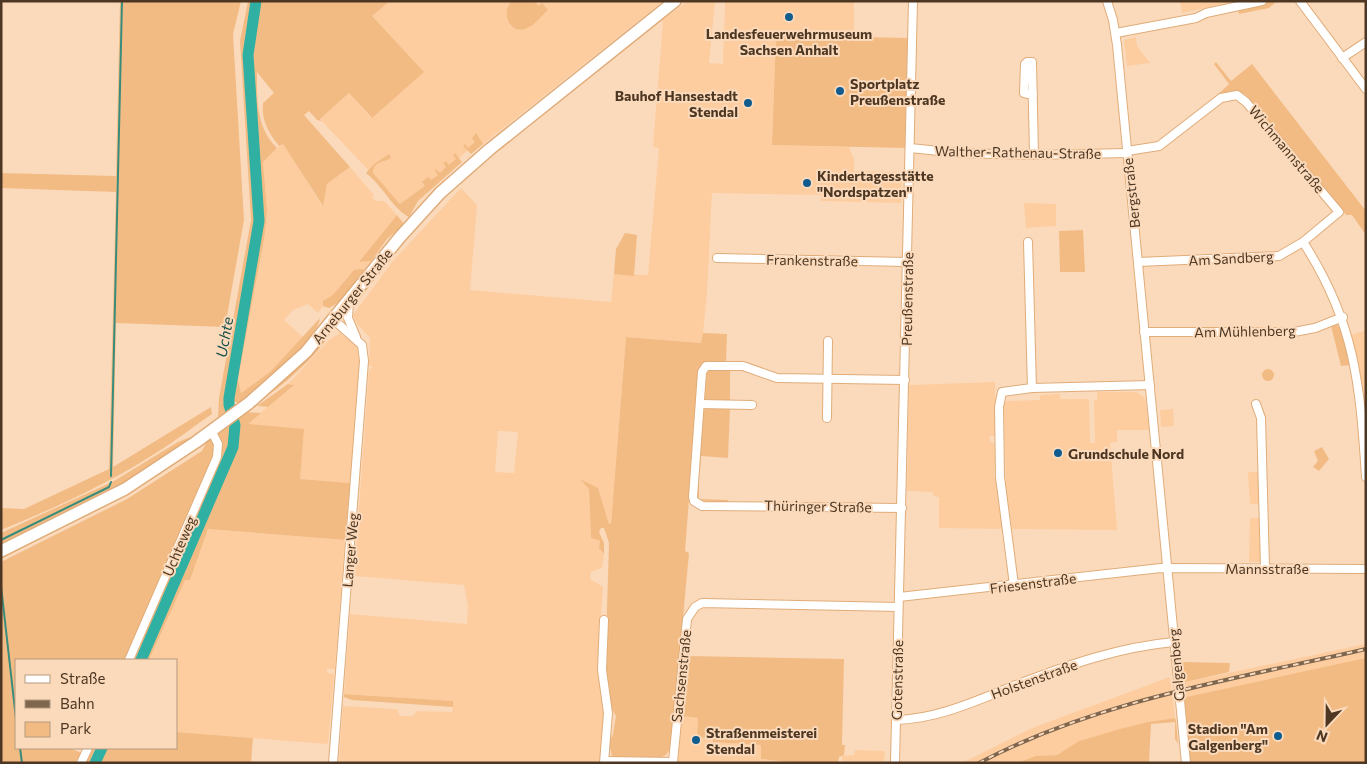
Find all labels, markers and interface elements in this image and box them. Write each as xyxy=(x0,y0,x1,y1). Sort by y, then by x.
marker: Landesfeuerwehrmuseum Sachsen Anhalt xyxy=(783,11,795,23)
place label: Landesfeuerwehrmuseum Sachsen Anhalt xyxy=(706,25,872,58)
place label: Sportplatz Preußenstraße xyxy=(850,75,945,108)
marker: Sportplatz Preußenstraße xyxy=(834,85,846,97)
place label: Bauhof Hansestadt Stendal xyxy=(615,87,738,120)
marker: Bauhof Hansestadt Stendal xyxy=(742,97,754,109)
street label: Wichmannstraße xyxy=(1245,102,1329,196)
street label: Walther-Rathenau-Straße xyxy=(935,142,1101,162)
street label: Bergstraße xyxy=(1119,157,1143,229)
place label: Kindertagesstätte "Nordspatzen" xyxy=(817,167,934,200)
marker: Kindertagesstätte "Nordspatzen" xyxy=(801,177,813,189)
street label: Arneburger Straße xyxy=(308,245,396,347)
street label: Am Sandberg xyxy=(1188,247,1274,269)
street label: Frankenstraße xyxy=(766,251,858,269)
street label: Preußenstraße xyxy=(898,252,916,346)
water label: Uchte xyxy=(212,315,236,359)
street label: Am Mühlenberg xyxy=(1194,322,1296,340)
place label: Grundschule Nord xyxy=(1068,445,1184,462)
marker: Grundschule Nord xyxy=(1052,447,1064,459)
street label: Thüringer Straße xyxy=(764,497,872,515)
street label: Langer Weg xyxy=(338,512,362,588)
street label: Uchteweg xyxy=(159,513,199,579)
street label: Mannsstraße xyxy=(1225,560,1309,577)
street label: Friesenstraße xyxy=(989,569,1077,597)
street label: Galgenberg xyxy=(1164,628,1188,702)
street label: Sachsenstraße xyxy=(668,629,694,723)
street label: Gotenstraße xyxy=(888,640,906,720)
street label: Holstenstraße xyxy=(989,656,1079,702)
legend xyxy=(15,659,178,749)
text: Straße xyxy=(60,669,106,687)
text: Bahn xyxy=(60,694,95,712)
north arrow xyxy=(1302,699,1352,749)
text: Park xyxy=(60,719,91,737)
place label: Stadion "Am Galgenberg" xyxy=(1188,720,1268,753)
place label: Straßenmeisterei Stendal xyxy=(706,724,817,757)
text: N xyxy=(1314,727,1330,746)
marker: Stadion "Am Galgenberg" xyxy=(1272,730,1284,742)
marker: Straßenmeisterei Stendal xyxy=(690,734,702,746)

